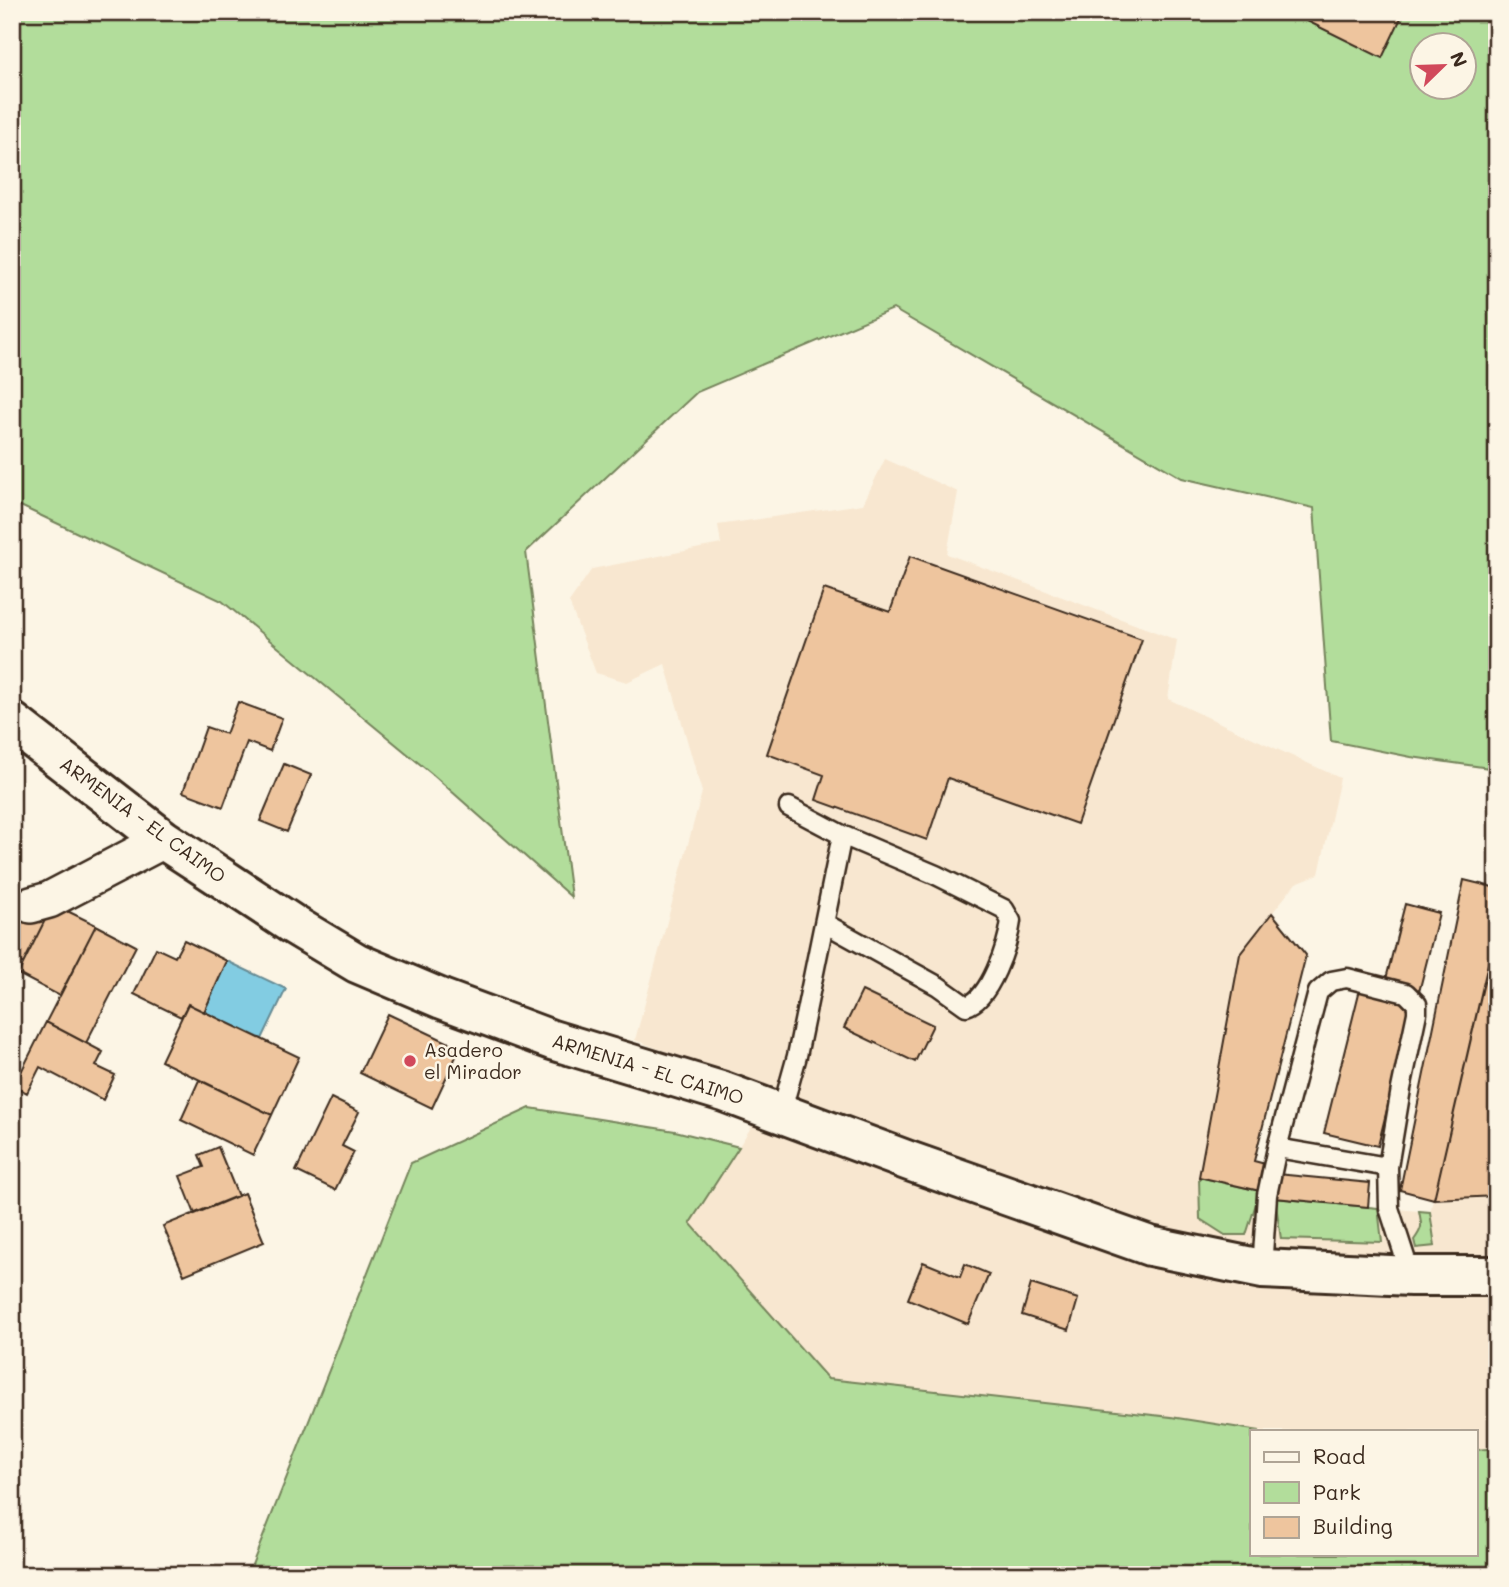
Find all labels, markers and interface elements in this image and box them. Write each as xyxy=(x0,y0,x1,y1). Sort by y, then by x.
north arrow xyxy=(1408,32,1478,102)
text: N xyxy=(1445,48,1473,71)
street label: ARMENIA - EL CAIMO xyxy=(55,751,231,888)
street label: ARMENIA - EL CAIMO xyxy=(549,1027,747,1110)
place label: Asadero el Mirador xyxy=(424,1037,522,1084)
marker: Asadero el Mirador xyxy=(402,1053,418,1069)
legend xyxy=(1250,1430,1478,1556)
text: Road xyxy=(1313,1442,1365,1469)
text: Park xyxy=(1313,1478,1361,1505)
text: Building xyxy=(1313,1512,1393,1539)

